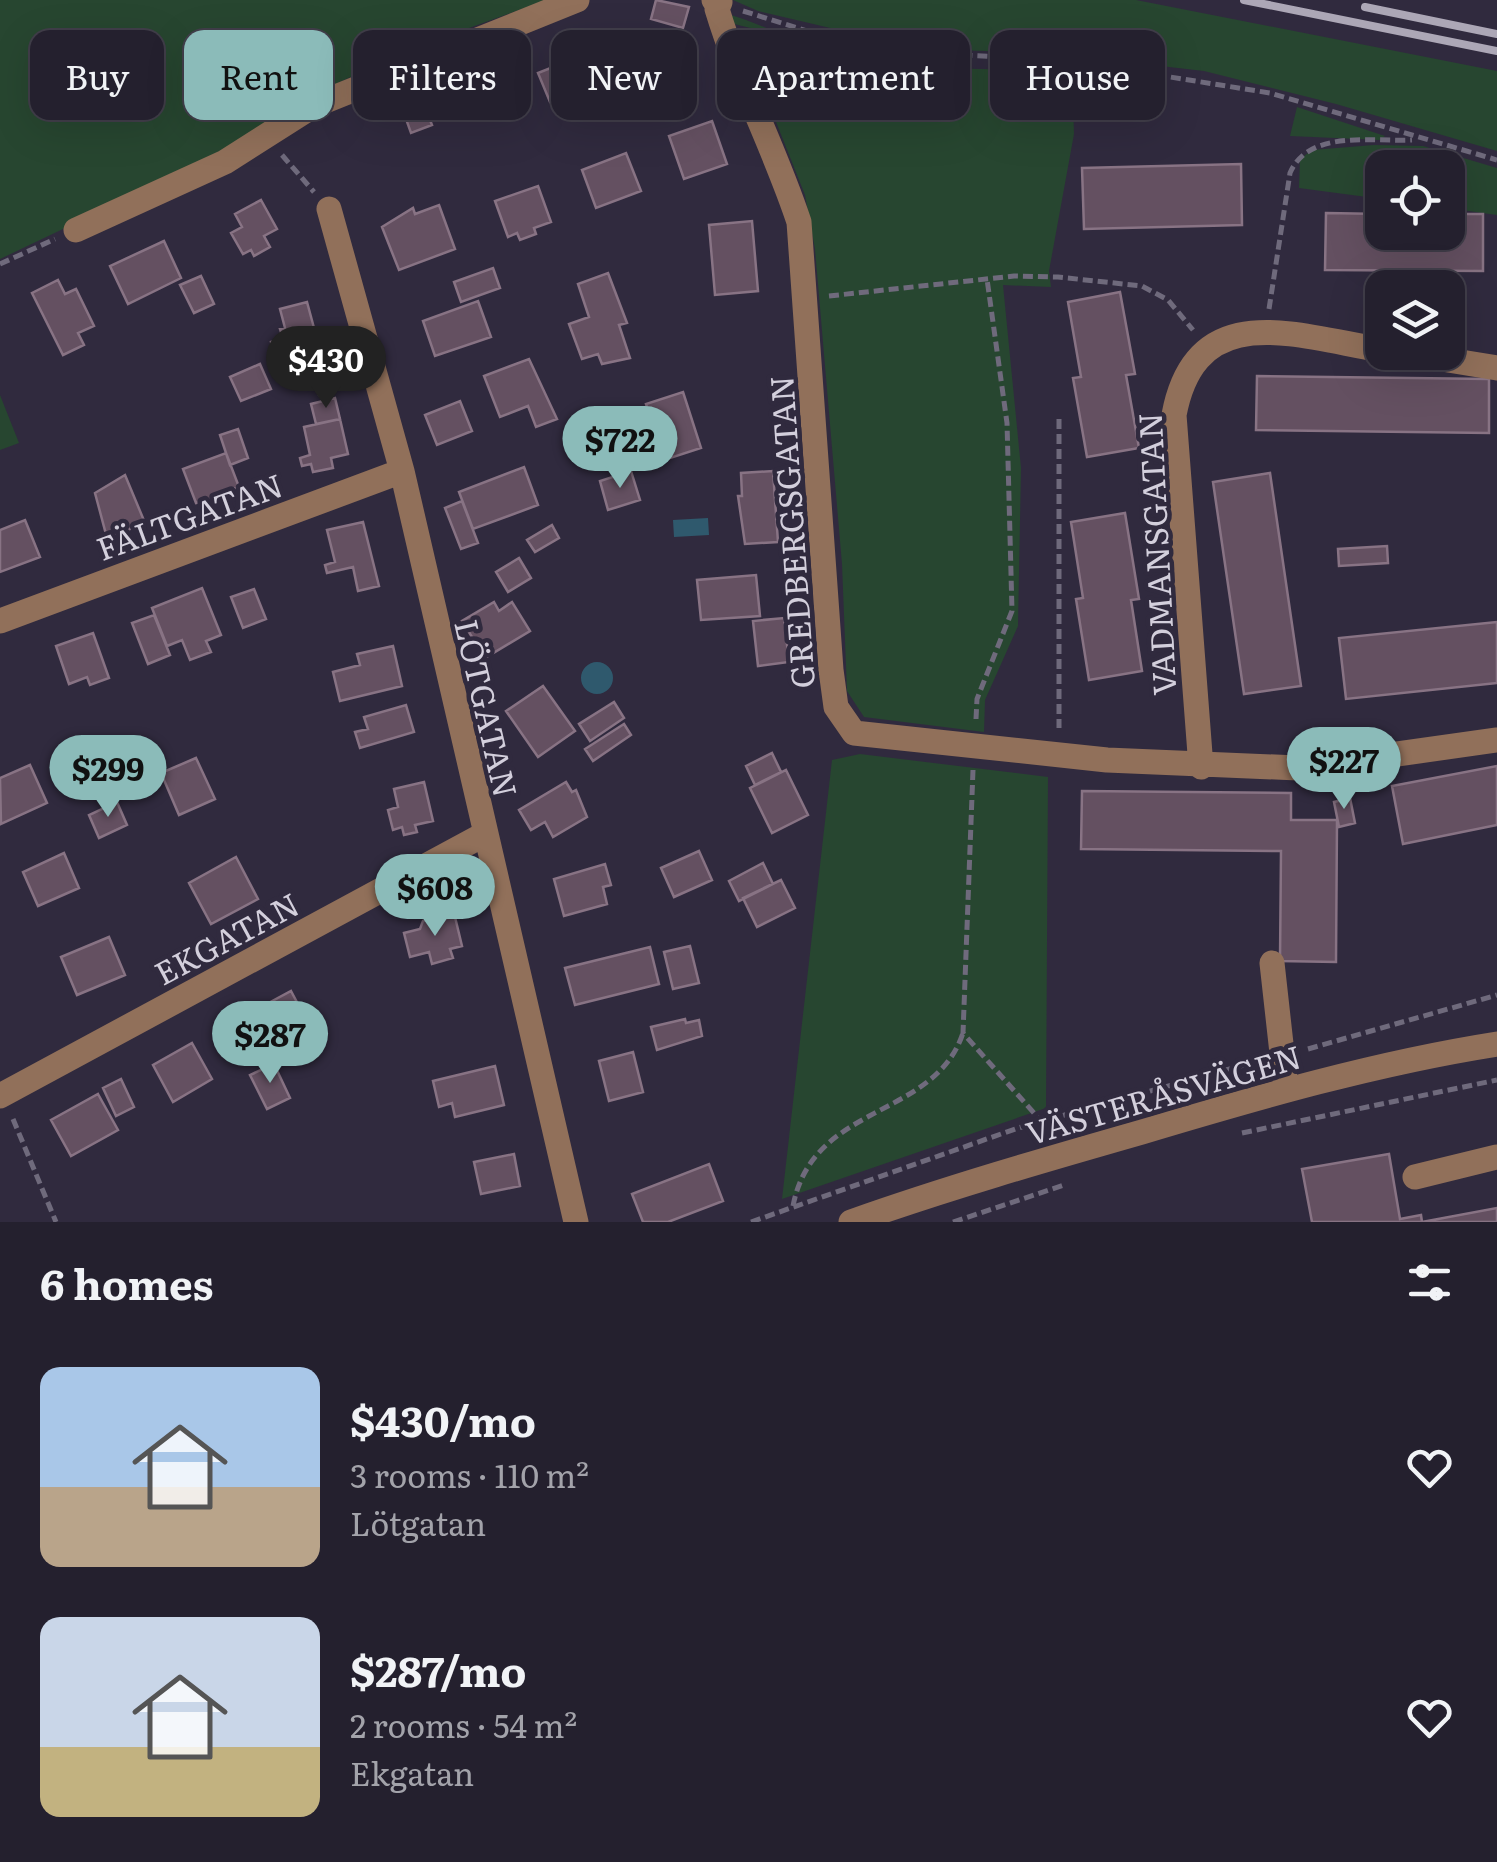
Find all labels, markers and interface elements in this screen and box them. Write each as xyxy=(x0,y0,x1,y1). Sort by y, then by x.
chip: Buy xyxy=(30,30,164,120)
chip: Rent xyxy=(184,30,333,120)
chip: Filters xyxy=(353,30,531,120)
chip: New xyxy=(551,30,697,120)
chip: Apartment xyxy=(717,30,970,120)
chip: House xyxy=(990,30,1165,120)
map controls xyxy=(1365,150,1465,370)
button: locate xyxy=(1365,150,1465,250)
button: layers xyxy=(1365,270,1465,370)
pin: $430 xyxy=(267,326,385,411)
text: $430 xyxy=(288,334,364,382)
street label: GREDBERGSGATAN xyxy=(755,374,825,690)
pin: $722 xyxy=(561,406,679,491)
street label: VADMANSGATAN xyxy=(1124,411,1186,697)
text: $722 xyxy=(584,414,656,462)
street label: FÄLTGATAN xyxy=(89,459,289,571)
street label: LÖTGATAN xyxy=(444,614,532,802)
pin: $227 xyxy=(1285,727,1403,812)
pin: $299 xyxy=(49,735,167,820)
text: $227 xyxy=(1309,735,1379,783)
text: $299 xyxy=(71,743,145,791)
pin: $608 xyxy=(376,854,494,939)
text: $608 xyxy=(397,862,473,910)
street label: EKGATAN xyxy=(145,879,307,995)
pin: $287 xyxy=(211,1001,329,1086)
text: $287 xyxy=(234,1009,306,1057)
street label: VÄSTERÅSVÄGEN xyxy=(1019,1031,1307,1155)
text: 6 homes xyxy=(40,1251,214,1313)
icon: filters xyxy=(1402,1255,1457,1310)
text: $430/mo xyxy=(350,1388,536,1450)
icon: home xyxy=(120,1407,240,1527)
icon: heart xyxy=(1402,1440,1457,1495)
text: 3 rooms · 110 m² xyxy=(350,1450,589,1498)
text: Lötgatan xyxy=(350,1498,486,1546)
text: $287/mo xyxy=(350,1638,526,1700)
icon: home xyxy=(120,1657,240,1777)
icon: heart xyxy=(1402,1690,1457,1745)
text: 2 rooms · 54 m² xyxy=(350,1700,577,1748)
text: Ekgatan xyxy=(350,1748,474,1796)

